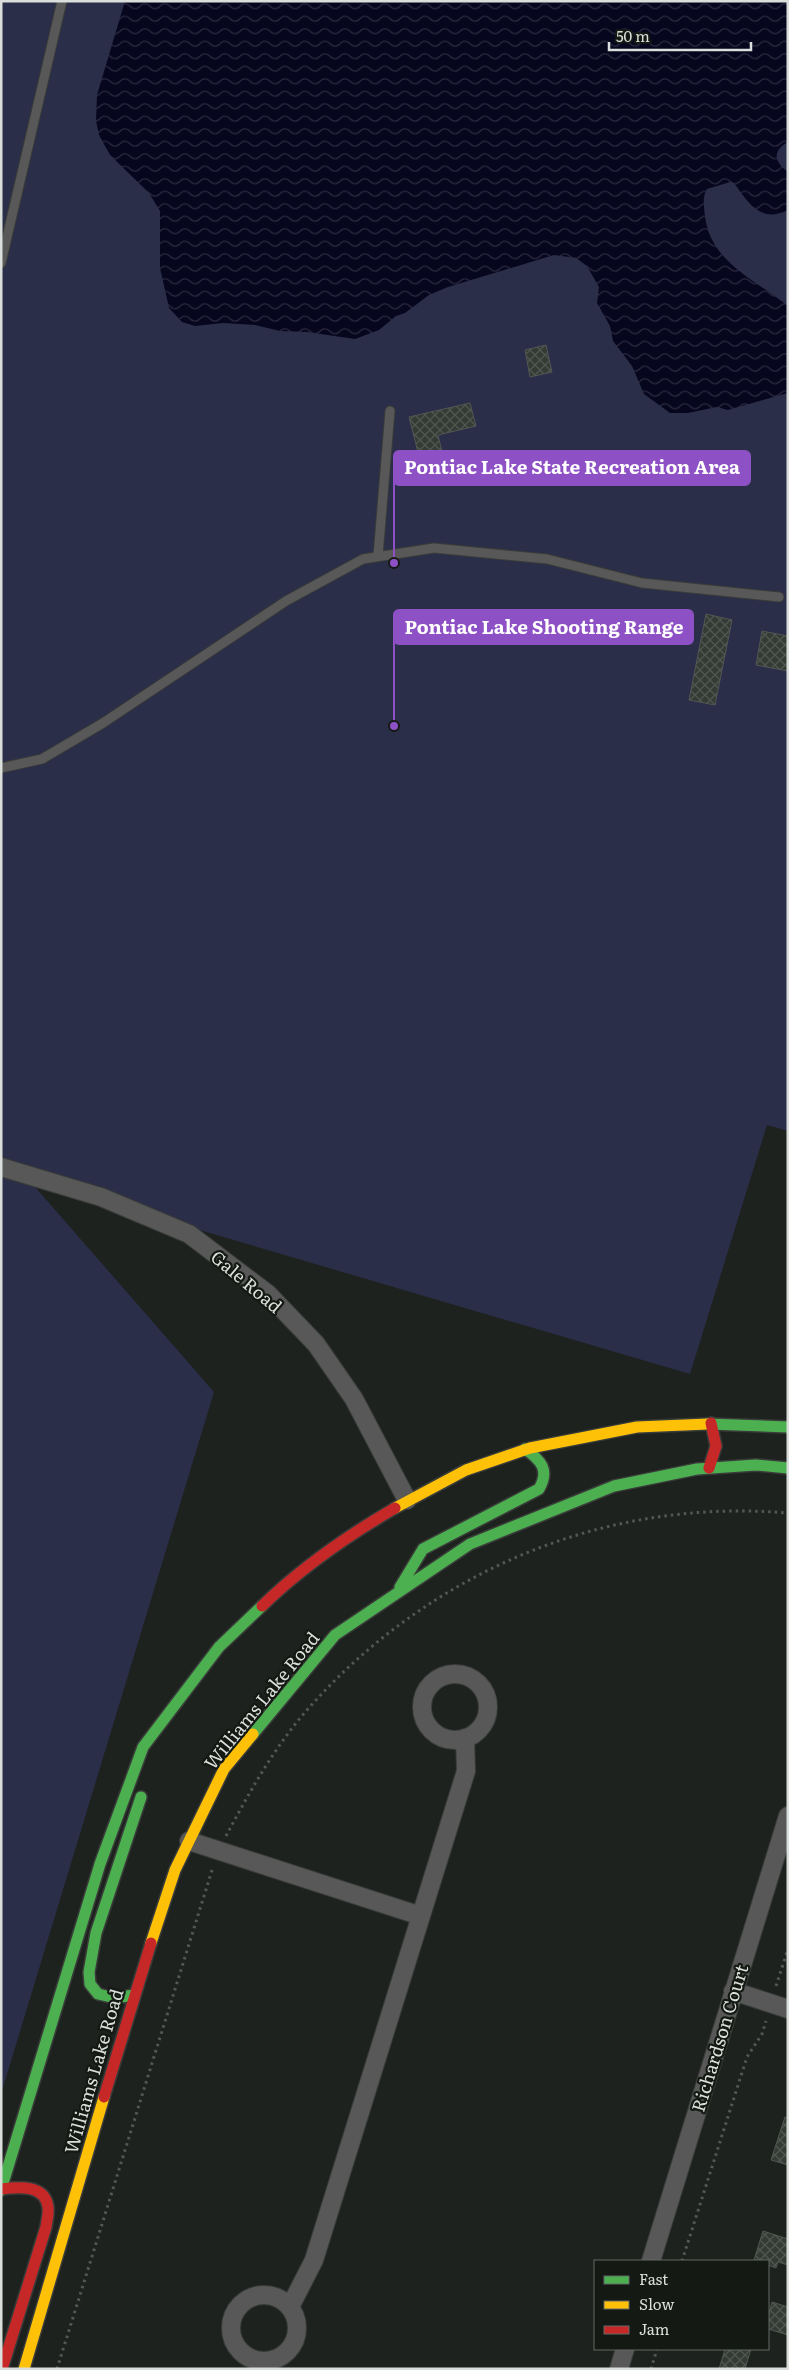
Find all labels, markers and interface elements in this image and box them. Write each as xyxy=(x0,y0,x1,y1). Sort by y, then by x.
scale bar xyxy=(609,20,752,52)
text: 50 m xyxy=(616,24,650,47)
callout: Pontiac Lake State Recreation Area xyxy=(394,451,750,485)
text: Pontiac Lake State Recreation Area xyxy=(404,452,740,480)
callout: Pontiac Lake Shooting Range xyxy=(394,610,693,644)
text: Pontiac Lake Shooting Range xyxy=(405,612,684,640)
street label: Gale Road xyxy=(206,1243,288,1319)
street label: Williams Lake Road xyxy=(197,1625,325,1775)
street label: Richardson Court xyxy=(684,1960,754,2115)
street label: Williams Lake Road xyxy=(57,1985,129,2157)
legend xyxy=(594,2260,769,2350)
text: Fast xyxy=(639,2267,668,2290)
text: Slow xyxy=(639,2292,674,2315)
text: Jam xyxy=(639,2317,670,2340)

